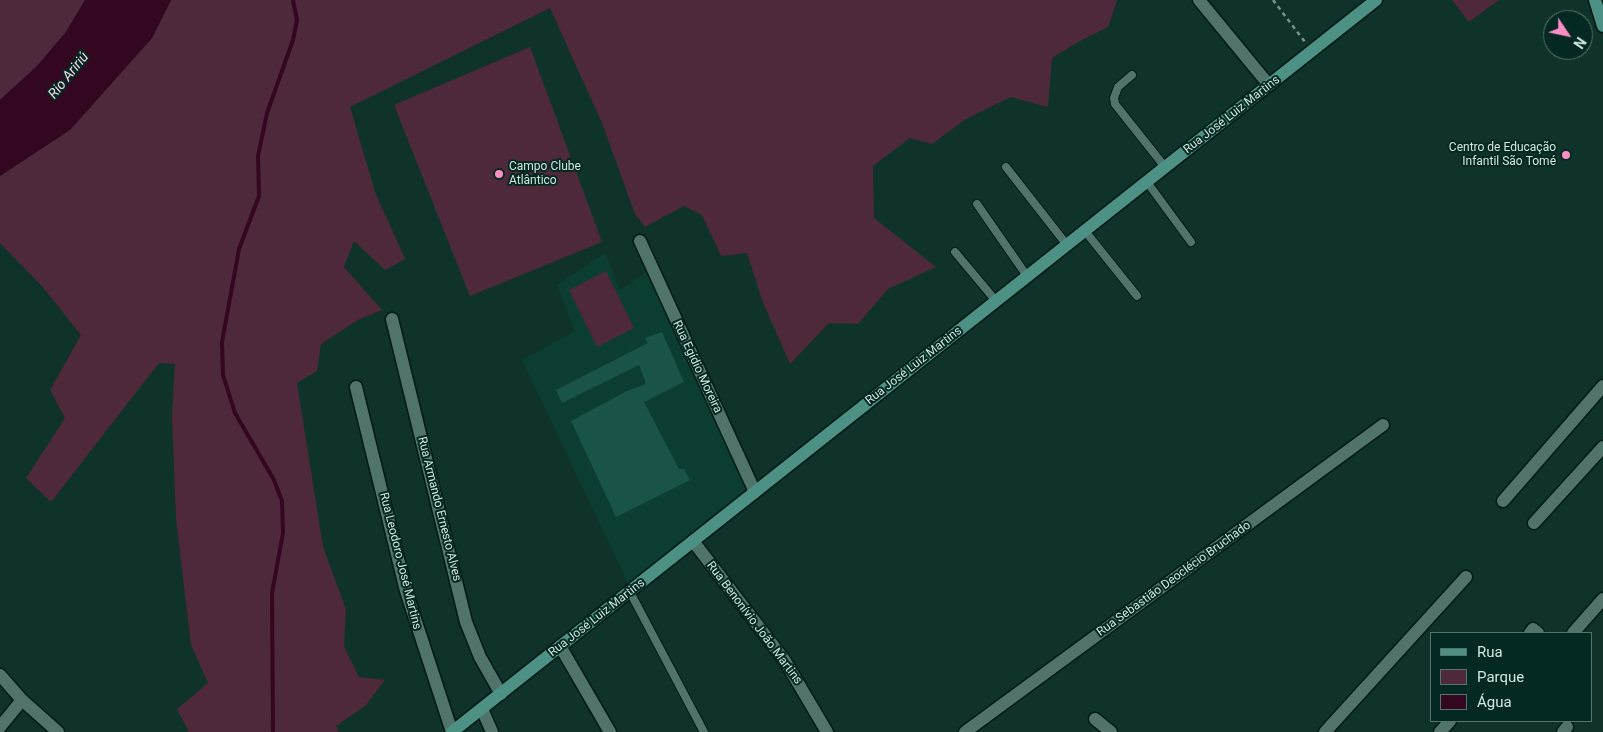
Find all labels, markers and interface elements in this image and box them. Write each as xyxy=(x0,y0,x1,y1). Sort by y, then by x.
north arrow xyxy=(1543,10,1593,60)
text: N xyxy=(1570,34,1589,51)
water label: Rio Aririú xyxy=(45,49,93,103)
street label: Rua José Luiz Martins xyxy=(1181,73,1283,157)
place label: Centro de Educação Infantil São Tomé xyxy=(1449,141,1556,169)
marker: Centro de Educação Infantil São Tomé xyxy=(1560,149,1572,161)
place label: Campo Clube Atlântico xyxy=(509,160,581,188)
marker: Campo Clube Atlântico xyxy=(493,168,505,180)
street label: Rua Egídio Moreira xyxy=(669,318,725,416)
street label: Rua José Luiz Martins xyxy=(863,324,965,408)
street label: Rua Armando Ernesto Alves xyxy=(414,435,464,583)
street label: Rua Leodoro José Martins xyxy=(376,491,424,631)
street label: Rua Sebastião Deoclécio Bruchado xyxy=(1094,518,1254,640)
street label: Rua Benonívio João Martins xyxy=(703,559,805,687)
street label: Rua José Luiz Martins xyxy=(546,576,648,660)
legend xyxy=(1430,632,1593,722)
text: Rua xyxy=(1477,643,1503,661)
text: Parque xyxy=(1477,668,1524,686)
text: Água xyxy=(1477,693,1512,711)

